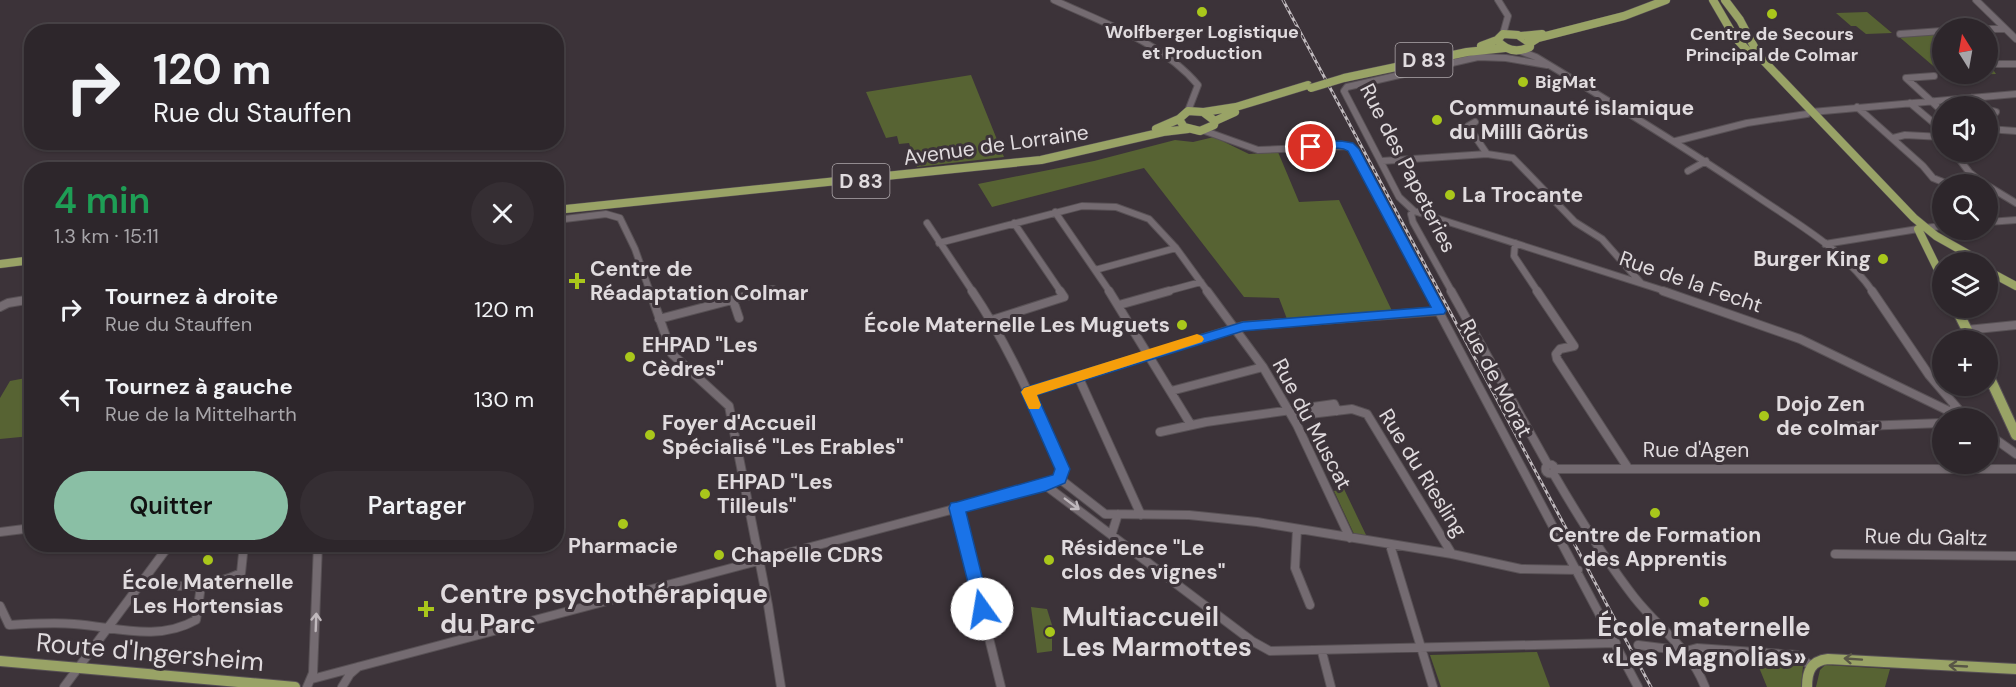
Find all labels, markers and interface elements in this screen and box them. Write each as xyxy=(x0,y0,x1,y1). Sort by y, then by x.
marker: Wolfberger Logistique et Production xyxy=(1195,5,1209,19)
marker: Centre de Secours Principal de Colmar xyxy=(1765,7,1779,21)
north arrow xyxy=(1932,18,1998,84)
map controls xyxy=(1932,18,1998,474)
place label: Wolfberger Logistique et Production xyxy=(1105,20,1299,65)
place label: Centre de Secours Principal de Colmar xyxy=(1686,22,1858,67)
text: 120 m xyxy=(153,42,271,97)
road number: D 83 xyxy=(1396,43,1452,77)
icon: right xyxy=(54,48,132,126)
place label: BigMat xyxy=(1535,70,1596,94)
marker: BigMat xyxy=(1516,75,1530,89)
street label: Rue des Papeteries xyxy=(1353,79,1463,257)
place label: Communauté islamique du Milli Görüs xyxy=(1449,94,1694,146)
text: Rue du Stauffen xyxy=(153,95,352,130)
button: sound xyxy=(1932,96,1998,162)
marker: Communauté islamique du Milli Görüs xyxy=(1430,113,1444,127)
street label: Avenue de Lorraine xyxy=(902,118,1090,172)
pin xyxy=(1285,121,1336,172)
icon: arrive xyxy=(1294,130,1327,163)
road number: D 83 xyxy=(832,164,890,198)
button: search xyxy=(1932,174,1998,240)
text: 4 min xyxy=(54,177,150,224)
place label: La Trocante xyxy=(1462,181,1583,209)
button: close xyxy=(471,182,534,245)
marker: La Trocante xyxy=(1443,188,1457,202)
text: 1.3 km · 15:11 xyxy=(54,223,159,249)
street label: Rue de la Fecht xyxy=(1616,244,1766,320)
place label: Burger King xyxy=(1753,245,1871,273)
marker: Burger King xyxy=(1876,252,1890,266)
button: layers xyxy=(1932,252,1998,318)
place label: Centre de Réadaptation Colmar xyxy=(590,255,809,307)
marker: Centre de Réadaptation Colmar xyxy=(568,272,586,290)
text: Tournez à droite xyxy=(105,282,278,311)
icon: right xyxy=(54,293,87,326)
text: 120 m xyxy=(474,295,534,324)
text: Rue du Stauffen xyxy=(105,311,252,337)
place label: École Maternelle Les Muguets xyxy=(864,311,1170,339)
street label: Rue de Morat xyxy=(1453,314,1539,442)
marker: École Maternelle Les Muguets xyxy=(1175,318,1189,332)
button: + xyxy=(1932,330,1998,396)
place label: EHPAD "Les Cèdres" xyxy=(642,331,758,383)
marker: EHPAD "Les Cèdres" xyxy=(623,350,637,364)
street label: Rue du Muscat xyxy=(1266,354,1358,494)
text: Tournez à gauche xyxy=(105,372,293,401)
icon: left xyxy=(54,383,87,416)
text: 130 m xyxy=(474,385,534,414)
place label: Dojo Zen de colmar xyxy=(1776,390,1880,442)
text: Rue de la Mittelharth xyxy=(105,401,297,427)
street label: Rue du Riesling xyxy=(1372,404,1474,543)
button: − xyxy=(1932,408,1998,474)
place label: Foyer d'Accueil Spécialisé "Les Erables" xyxy=(662,409,904,461)
marker: Dojo Zen de colmar xyxy=(1757,409,1771,423)
marker: Foyer d'Accueil Spécialisé "Les Erables" xyxy=(643,428,657,442)
street label: Rue d'Agen xyxy=(1643,436,1749,464)
place label: EHPAD "Les Tilleuls" xyxy=(717,468,833,520)
button: Quitter xyxy=(54,471,288,540)
button: Partager xyxy=(300,471,534,540)
marker: EHPAD "Les Tilleuls" xyxy=(698,487,712,501)
one-way arrow xyxy=(1063,498,1079,510)
marker: Centre de Formation des Apprentis xyxy=(1648,506,1662,520)
marker: Pharmacie xyxy=(616,517,630,531)
place label: Centre de Formation des Apprentis xyxy=(1549,521,1761,573)
street label: Rue du Galtz xyxy=(1864,522,1988,552)
place label: Pharmacie xyxy=(568,532,678,560)
place label: Résidence "Le clos des vignes" xyxy=(1061,534,1225,586)
place label: Chapelle CDRS xyxy=(731,541,883,569)
marker: Chapelle CDRS xyxy=(712,548,726,562)
marker: École Maternelle Les Hortensias xyxy=(201,553,215,567)
marker: Résidence "Le clos des vignes" xyxy=(1042,553,1056,567)
place label: École Maternelle Les Hortensias xyxy=(122,568,294,620)
place label: Centre psychothérapique du Parc xyxy=(440,577,768,641)
position arrow xyxy=(950,577,1014,641)
marker: École maternelle «Les Magnolias» xyxy=(1697,595,1711,609)
marker: Centre psychothérapique du Parc xyxy=(417,600,435,618)
place label: Multiaccueil Les Marmottes xyxy=(1062,600,1252,664)
place label: École maternelle «Les Magnolias» xyxy=(1597,610,1811,674)
one-way arrow xyxy=(310,613,321,633)
street label: Route d'Ingersheim xyxy=(35,625,265,679)
marker: Multiaccueil Les Marmottes xyxy=(1043,625,1057,639)
one-way arrow xyxy=(1844,654,1864,665)
one-way arrow xyxy=(1948,660,1968,671)

